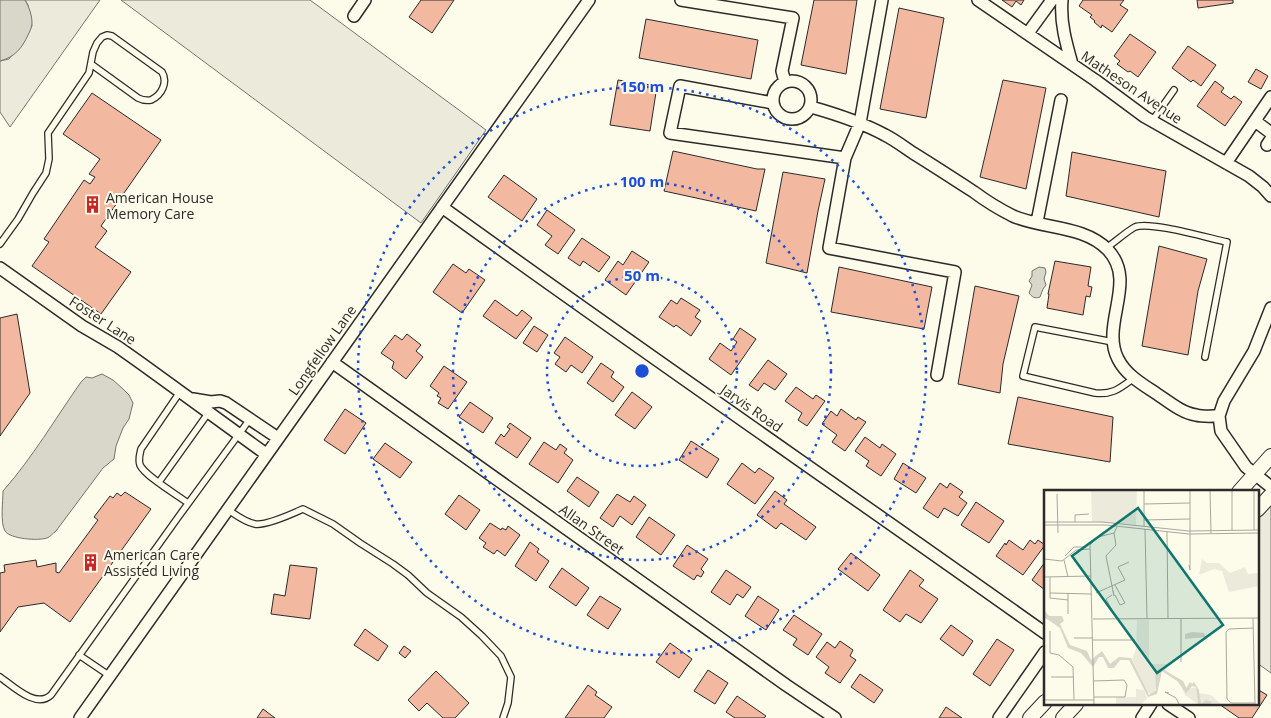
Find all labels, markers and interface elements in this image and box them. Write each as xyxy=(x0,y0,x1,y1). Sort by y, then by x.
street label: Matheson Avenue xyxy=(1078,46,1186,128)
text: 150 m xyxy=(620,76,664,96)
text: 100 m xyxy=(620,171,664,191)
place label: American House Memory Care xyxy=(106,188,214,223)
building icon: American House Memory Care xyxy=(82,195,102,215)
text: 50 m xyxy=(624,265,660,285)
street label: Foster Lane xyxy=(66,291,140,349)
street label: Longfellow Lane xyxy=(284,301,360,399)
centre of rings xyxy=(633,362,651,380)
street label: Jarvis Road xyxy=(716,379,787,436)
inset map xyxy=(1044,490,1258,706)
street label: Allan Street xyxy=(556,500,628,558)
place label: American Care Assisted Living xyxy=(104,545,200,580)
building icon: American Care Assisted Living xyxy=(80,552,100,572)

